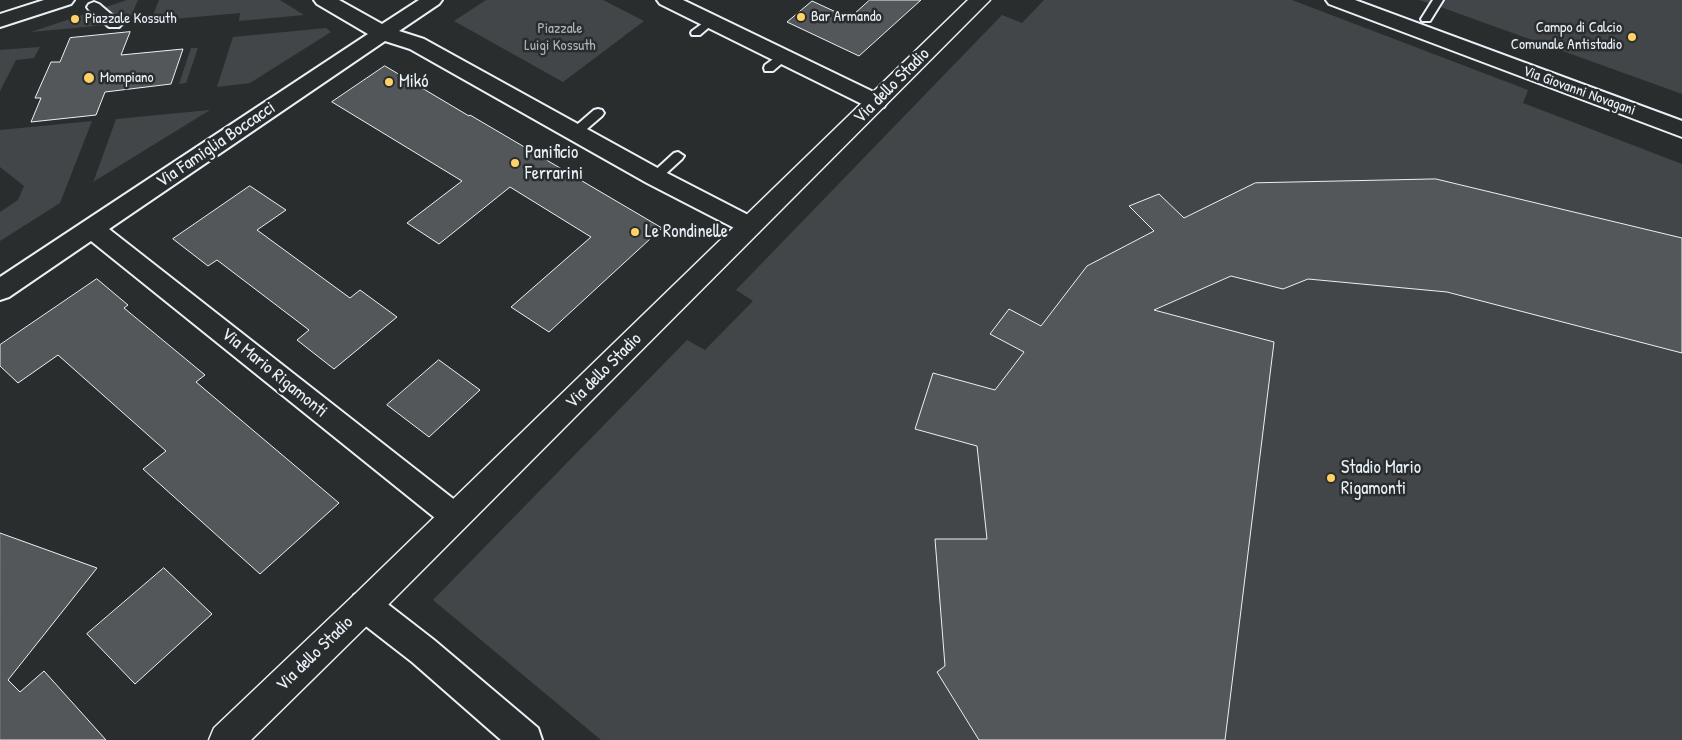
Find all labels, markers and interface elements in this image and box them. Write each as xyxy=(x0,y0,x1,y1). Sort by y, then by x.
place label: Bar Armando xyxy=(811,8,882,26)
place label: Piazzale Kossuth xyxy=(85,10,176,28)
marker: Bar Armando xyxy=(795,11,807,23)
marker: Piazzale Kossuth xyxy=(69,13,81,25)
place label: Campo di Calcio Comunale Antistadio xyxy=(1511,19,1622,54)
park label: Piazzale Luigi Kossuth xyxy=(524,20,596,55)
marker: Campo di Calcio Comunale Antistadio xyxy=(1626,31,1638,43)
street label: Via dello Stadio xyxy=(850,44,934,128)
street label: Via Giovanni Novagani xyxy=(1520,62,1638,120)
place label: Mompiano xyxy=(100,69,154,87)
marker: Mompiano xyxy=(82,71,96,85)
place label: Mikó xyxy=(399,71,428,93)
marker: Mikó xyxy=(383,76,395,88)
street label: Via Famiglia Boccacci xyxy=(152,97,280,193)
place label: Panificio Ferrarini xyxy=(525,142,583,184)
marker: Panificio Ferrarini xyxy=(509,157,521,169)
place label: Le Rondinelle xyxy=(645,221,728,243)
marker: Le Rondinelle xyxy=(629,226,641,238)
street label: Via Mario Rigamonti xyxy=(216,324,332,422)
street label: Via dello Stadio xyxy=(562,329,646,413)
place label: Stadio Mario Rigamonti xyxy=(1341,457,1421,499)
marker: Stadio Mario Rigamonti xyxy=(1325,472,1337,484)
street label: Via dello Stadio xyxy=(272,612,358,696)

